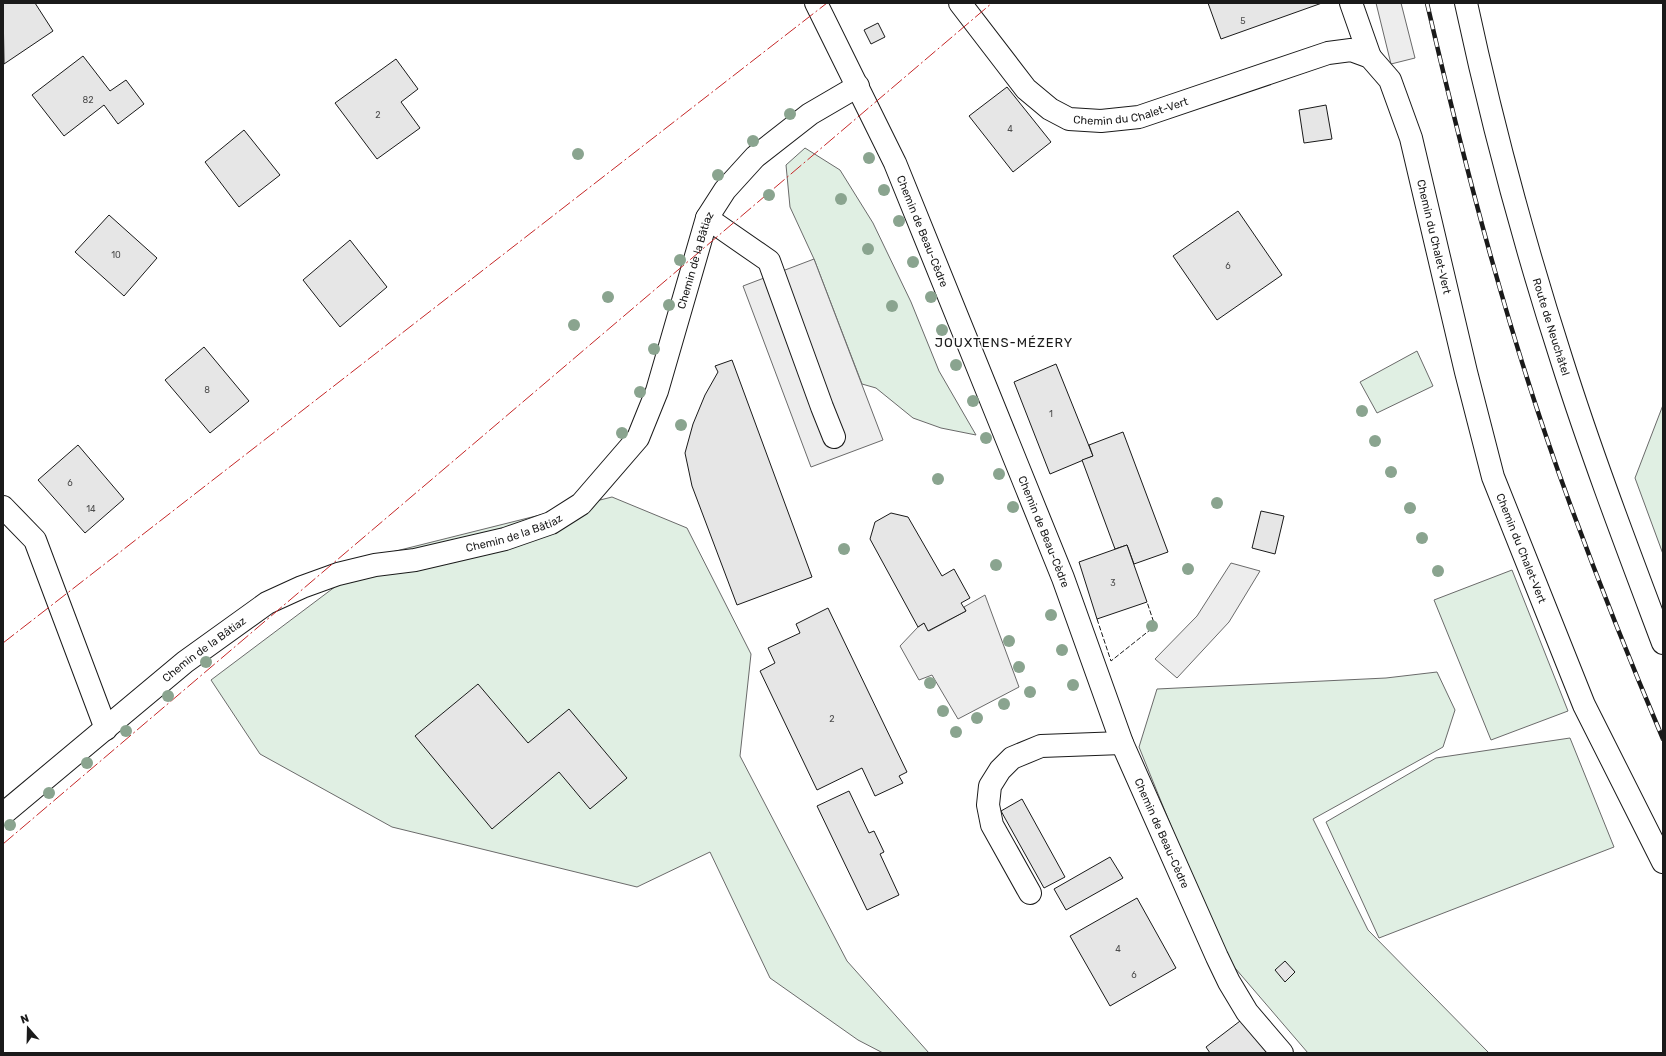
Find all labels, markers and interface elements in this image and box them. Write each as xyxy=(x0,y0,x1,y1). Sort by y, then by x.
house number: 5 xyxy=(1240,16,1246,26)
house number: 82 xyxy=(82,95,94,105)
street label: Chemin du Chalet-Vert xyxy=(1073,95,1190,128)
house number: 2 xyxy=(375,110,381,120)
house number: 4 xyxy=(1007,124,1013,134)
street label: Chemin de Beau-Cèdre xyxy=(894,174,951,289)
street label: Chemin du Chalet-Vert xyxy=(1414,178,1454,296)
street label: Chemin de la Bâtiaz xyxy=(675,209,717,311)
house number: 10 xyxy=(111,250,121,260)
house number: 6 xyxy=(1225,261,1231,271)
street label: Route de Neuchâtel xyxy=(1530,277,1572,377)
district label: JOUXTENS-MÉZERY xyxy=(935,335,1073,350)
house number: 8 xyxy=(204,385,210,395)
house number: 1 xyxy=(1049,409,1053,419)
street label: Chemin de Beau-Cèdre xyxy=(1015,474,1072,589)
house number: 6 xyxy=(67,478,73,488)
street label: Chemin du Chalet-Vert xyxy=(1493,492,1549,606)
house number: 14 xyxy=(86,504,96,514)
street label: Chemin de la Bâtiaz xyxy=(464,511,565,555)
house number: 3 xyxy=(1110,578,1116,588)
street label: Chemin de la Bâtiaz xyxy=(160,614,249,685)
house number: 2 xyxy=(829,714,835,724)
street label: Chemin de Beau-Cèdre xyxy=(1131,776,1192,890)
house number: 4 xyxy=(1115,944,1121,954)
house number: 6 xyxy=(1131,970,1137,980)
north arrow xyxy=(8,1008,48,1048)
text: N xyxy=(19,1012,31,1027)

